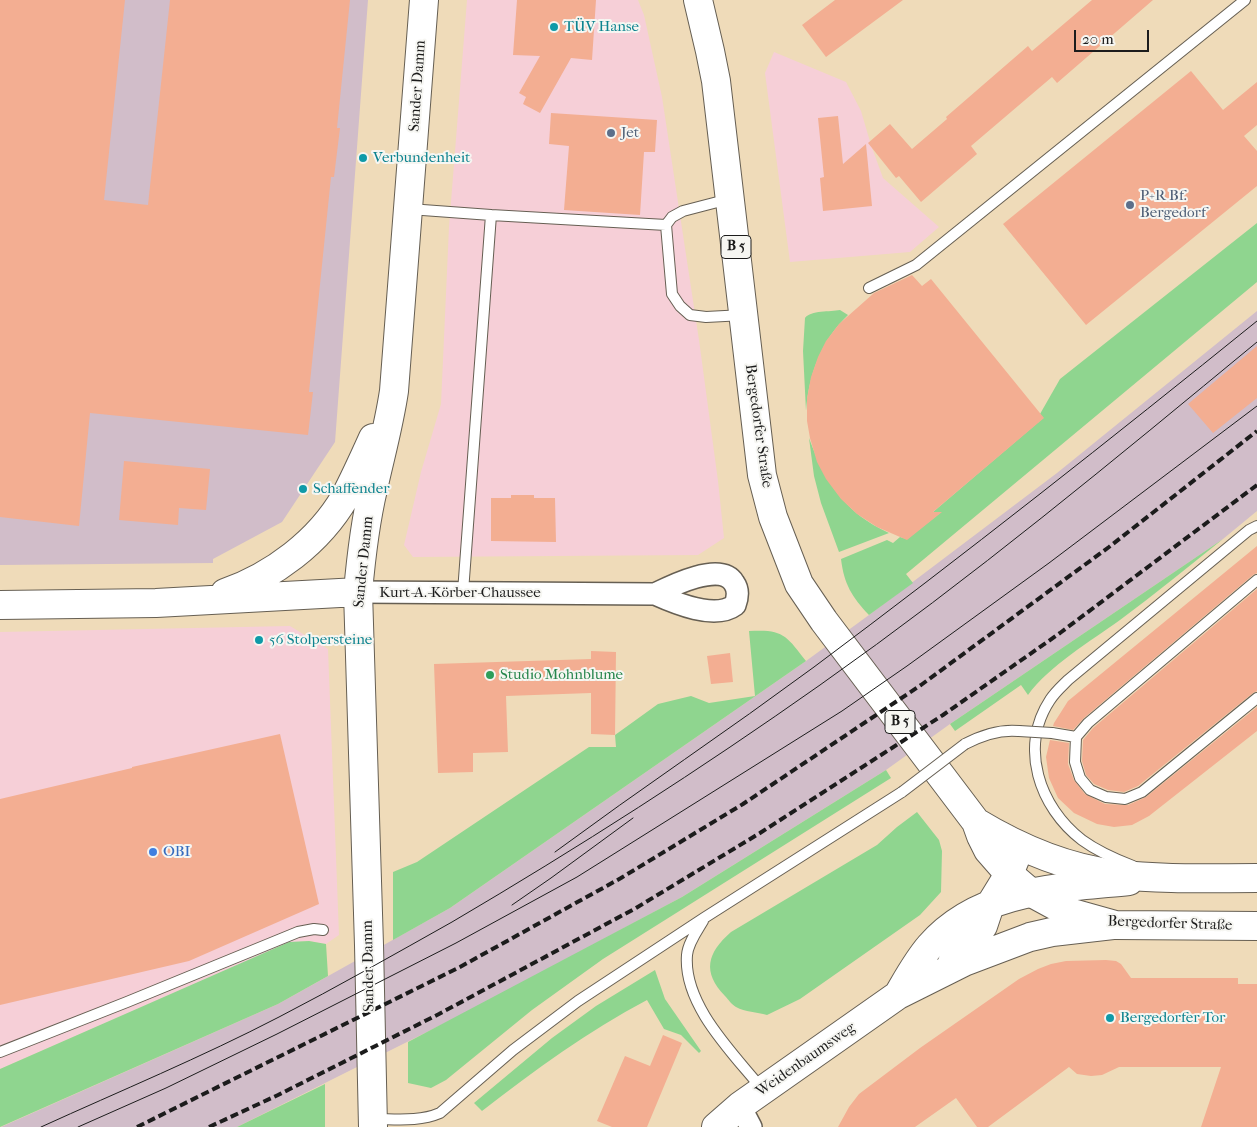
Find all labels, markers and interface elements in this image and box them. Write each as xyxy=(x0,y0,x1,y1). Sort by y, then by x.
place label: TÜV Hanse xyxy=(564,18,639,36)
scale bar xyxy=(1077,20,1152,52)
marker: TÜV Hanse xyxy=(548,21,560,33)
text: 20 m xyxy=(1082,30,1114,48)
street label: Sander Damm xyxy=(406,40,430,132)
place label: Jet xyxy=(621,124,639,142)
marker: Jet xyxy=(605,127,617,139)
place label: Verbundenheit xyxy=(373,149,470,167)
marker: Verbundenheit xyxy=(357,152,369,164)
place label: P+R Bf. Bergedorf xyxy=(1140,187,1206,222)
marker: P+R Bf. Bergedorf xyxy=(1124,199,1136,211)
road number: B 5 xyxy=(721,236,751,258)
street label: Bergedorfer Straße xyxy=(740,363,776,489)
place label: Schaffender xyxy=(313,480,390,498)
marker: Schaffender xyxy=(297,483,309,495)
street label: Sander Damm xyxy=(350,515,378,609)
street label: Kurt-A.-Körber-Chaussee xyxy=(379,584,541,602)
place label: 56 Stolpersteine xyxy=(269,631,372,649)
marker: 56 Stolpersteine xyxy=(253,634,265,646)
place label: Studio Mohnblume xyxy=(500,666,623,684)
marker: Studio Mohnblume xyxy=(484,669,496,681)
road number: B 5 xyxy=(885,710,915,734)
place label: OBI xyxy=(163,843,190,861)
marker: OBI xyxy=(147,846,159,858)
street label: Bergedorfer Straße xyxy=(1107,913,1233,935)
street label: Sander Damm xyxy=(359,920,379,1012)
place label: Bergedorfer Tor xyxy=(1120,1009,1225,1027)
marker: Bergedorfer Tor xyxy=(1104,1012,1116,1024)
street label: Weidenbaumsweg xyxy=(753,1019,859,1101)

